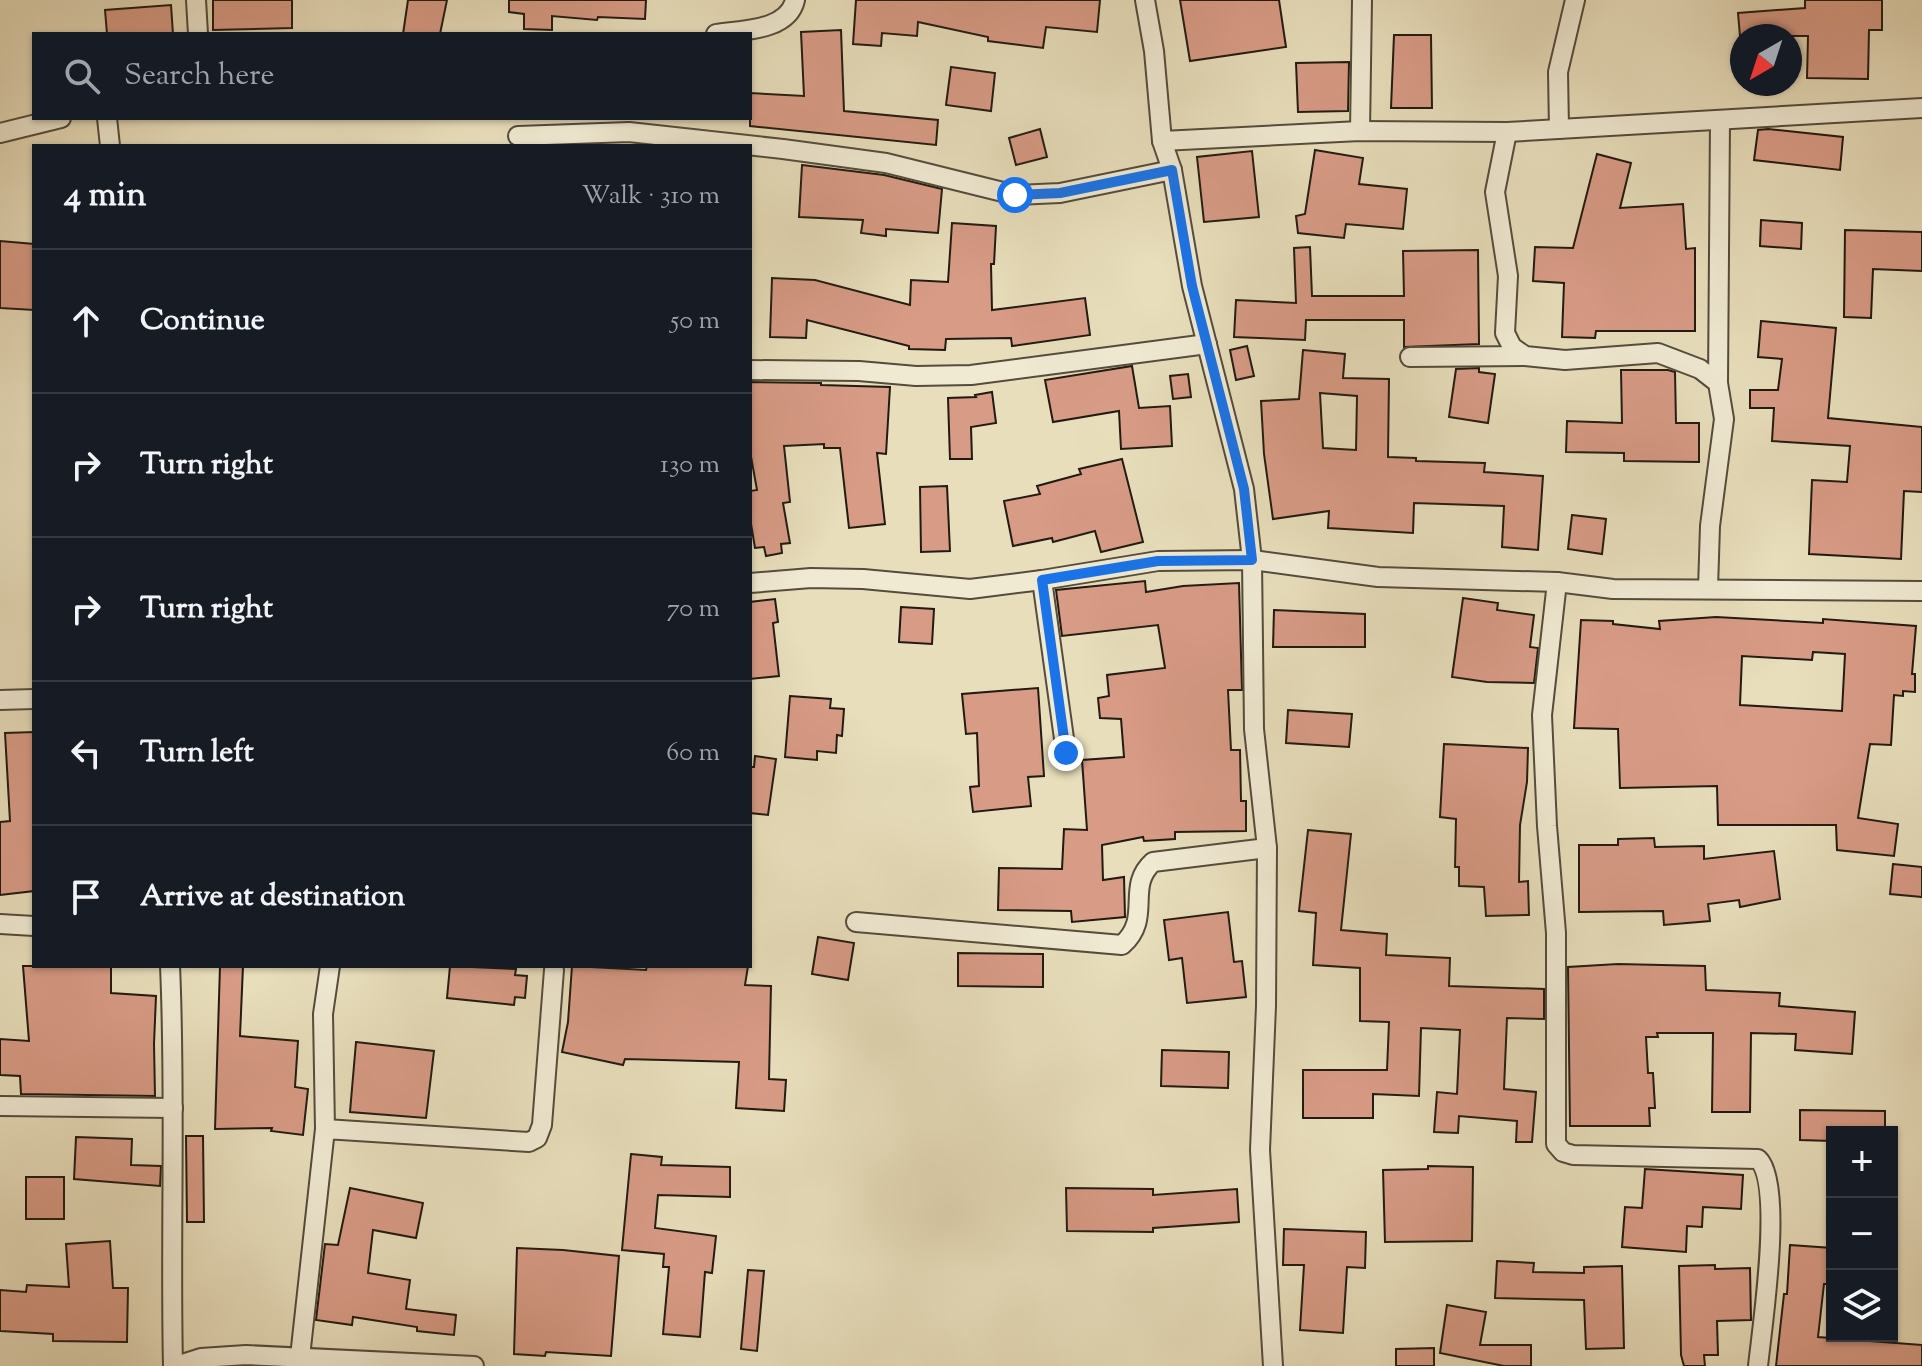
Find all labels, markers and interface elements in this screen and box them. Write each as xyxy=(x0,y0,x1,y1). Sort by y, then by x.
north arrow xyxy=(1730,24,1802,96)
search box xyxy=(32,32,752,120)
icon: search xyxy=(60,54,104,98)
text: Search here xyxy=(124,55,274,98)
text: 4 min xyxy=(64,172,146,221)
route start xyxy=(997,177,1033,213)
text: Walk · 310 m xyxy=(581,178,720,215)
icon: ahead xyxy=(64,299,108,343)
text: Continue xyxy=(140,300,265,343)
text: 50 m xyxy=(670,303,720,340)
icon: right xyxy=(64,443,108,487)
text: Turn right xyxy=(140,444,273,487)
text: 130 m xyxy=(660,447,720,484)
icon: right xyxy=(64,587,108,631)
text: Turn right xyxy=(140,588,273,631)
text: 70 m xyxy=(667,591,720,628)
icon: left xyxy=(64,731,108,775)
text: Turn left xyxy=(140,732,254,775)
text: 60 m xyxy=(666,735,720,772)
route end xyxy=(1048,735,1084,771)
icon: arrive xyxy=(64,875,108,919)
text: Arrive at destination xyxy=(140,876,405,919)
map controls xyxy=(1826,1126,1898,1342)
button: + xyxy=(1826,1126,1898,1198)
button: − xyxy=(1826,1198,1898,1270)
button: layers xyxy=(1826,1270,1898,1342)

